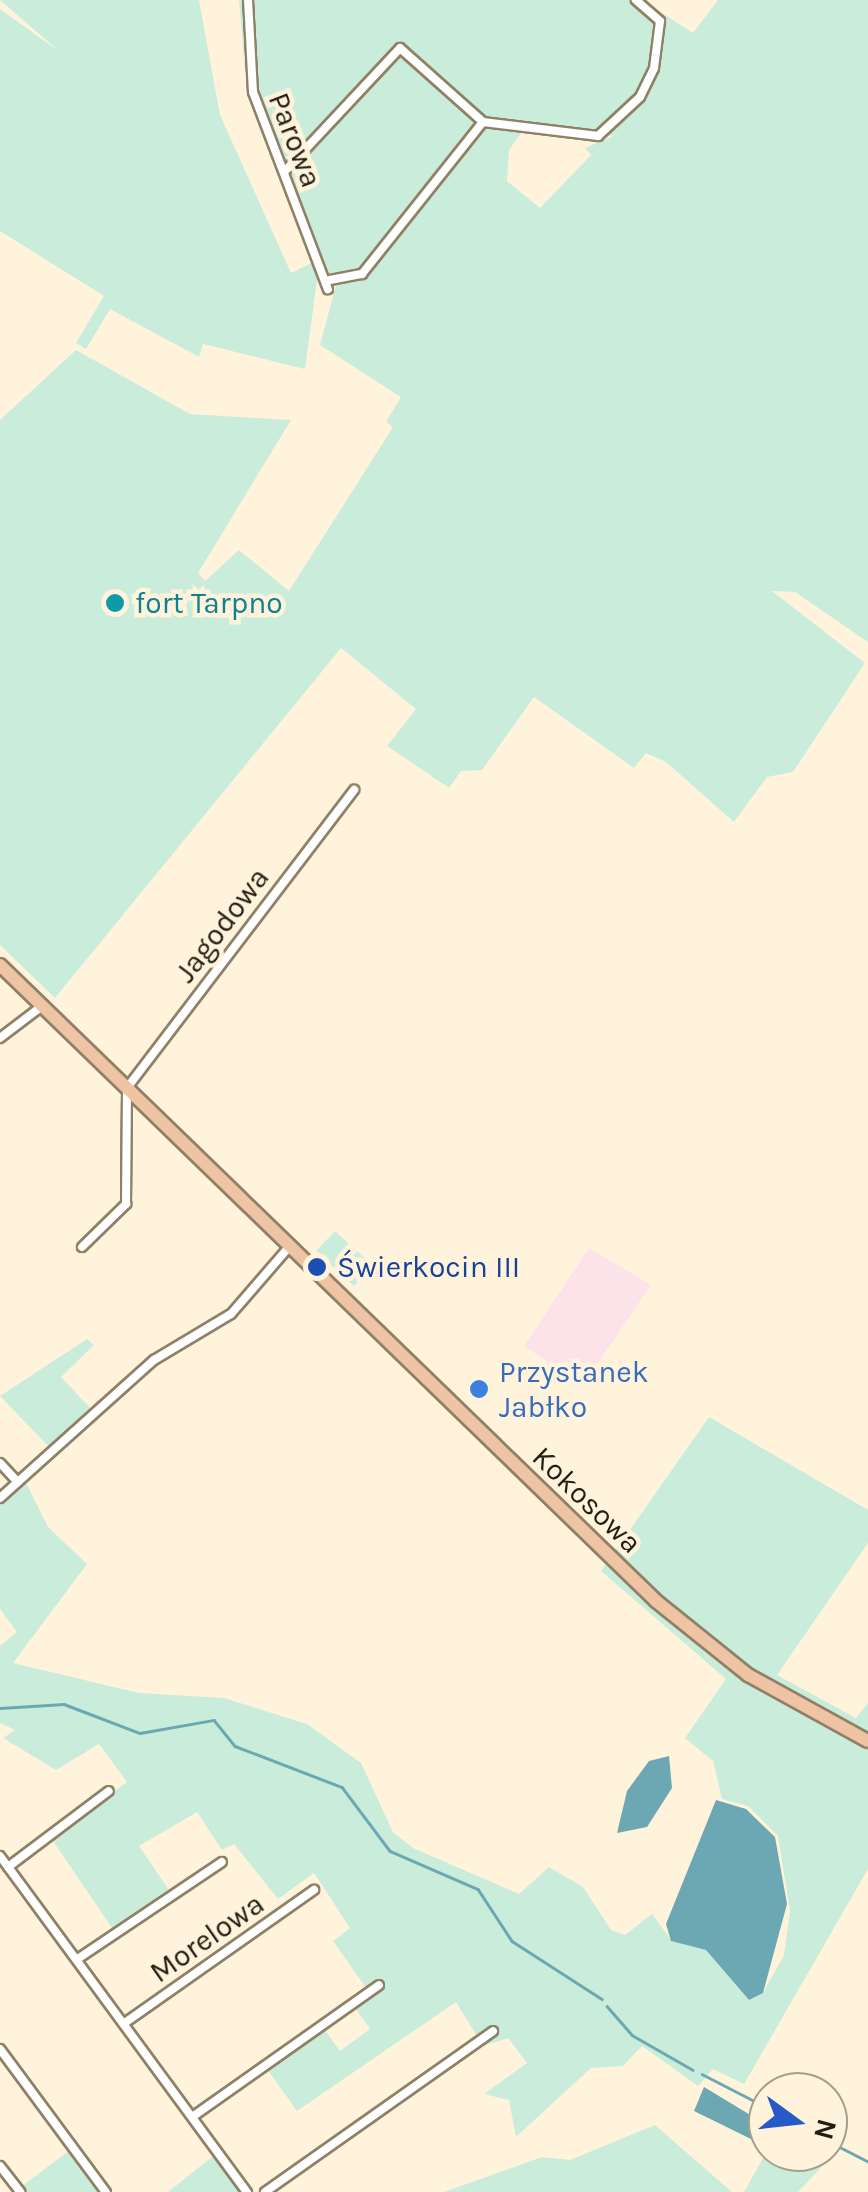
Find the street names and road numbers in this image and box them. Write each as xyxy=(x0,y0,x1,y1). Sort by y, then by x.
street label: Parowa xyxy=(261,88,329,192)
street label: Jagodowa xyxy=(167,861,277,989)
street label: Kokosowa xyxy=(525,1439,649,1561)
street label: Morelowa xyxy=(143,1886,271,1990)

